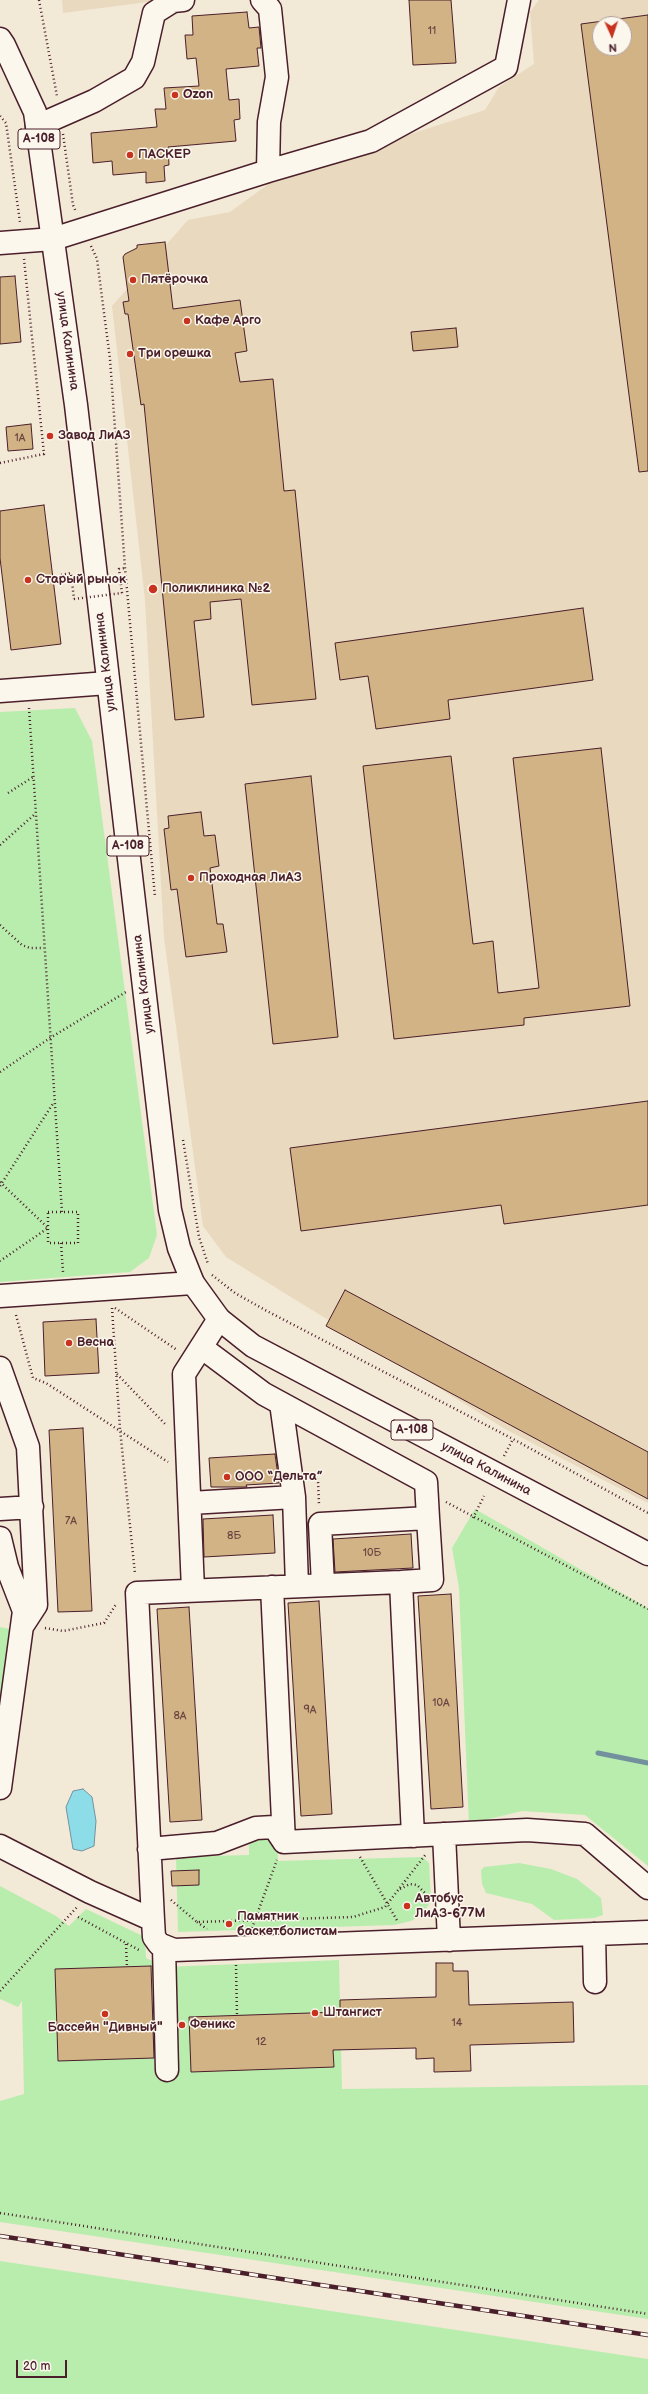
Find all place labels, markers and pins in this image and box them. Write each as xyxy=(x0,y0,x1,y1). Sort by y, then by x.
place label: Ozon xyxy=(183,87,213,103)
marker: Ozon xyxy=(170,90,180,100)
place label: ПАСКЕР xyxy=(138,147,191,163)
marker: ПАСКЕР xyxy=(125,150,135,160)
place label: Пятёрочка xyxy=(141,272,208,288)
marker: Пятёрочка xyxy=(128,275,138,285)
place label: Кафе Арго xyxy=(195,313,261,329)
marker: Кафе Арго xyxy=(182,316,192,326)
place label: Три орешка xyxy=(138,346,211,362)
marker: Три орешка xyxy=(125,349,135,359)
place label: Завод ЛиАЗ xyxy=(58,428,131,444)
marker: Завод ЛиАЗ xyxy=(45,431,55,441)
place label: Старый рынок xyxy=(36,572,126,588)
marker: Старый рынок xyxy=(23,575,33,585)
place label: Поликлиника №2 xyxy=(162,581,270,597)
marker: Поликлиника №2 xyxy=(147,583,159,595)
place label: Проходная ЛиАЗ xyxy=(199,870,302,886)
marker: Проходная ЛиАЗ xyxy=(186,873,196,883)
place label: Весна xyxy=(77,1335,114,1351)
marker: Весна xyxy=(64,1338,74,1348)
place label: ООО “Дельта” xyxy=(235,1469,323,1485)
marker: ООО “Дельта” xyxy=(222,1472,232,1482)
place label: Автобус ЛиАЗ-677М xyxy=(415,1891,485,1922)
marker: Автобус ЛиАЗ-677М xyxy=(402,1901,412,1911)
place label: Памятник баскетболистам xyxy=(237,1909,337,1940)
marker: Памятник баскетболистам xyxy=(224,1919,234,1929)
place label: Штангист xyxy=(323,2005,382,2021)
marker: Штангист xyxy=(310,2008,320,2018)
marker: Бассейн "Дивный" xyxy=(100,2009,110,2019)
place label: Феникс xyxy=(190,2017,235,2033)
place label: Бассейн "Дивный" xyxy=(47,2020,163,2036)
marker: Феникс xyxy=(177,2020,187,2030)

